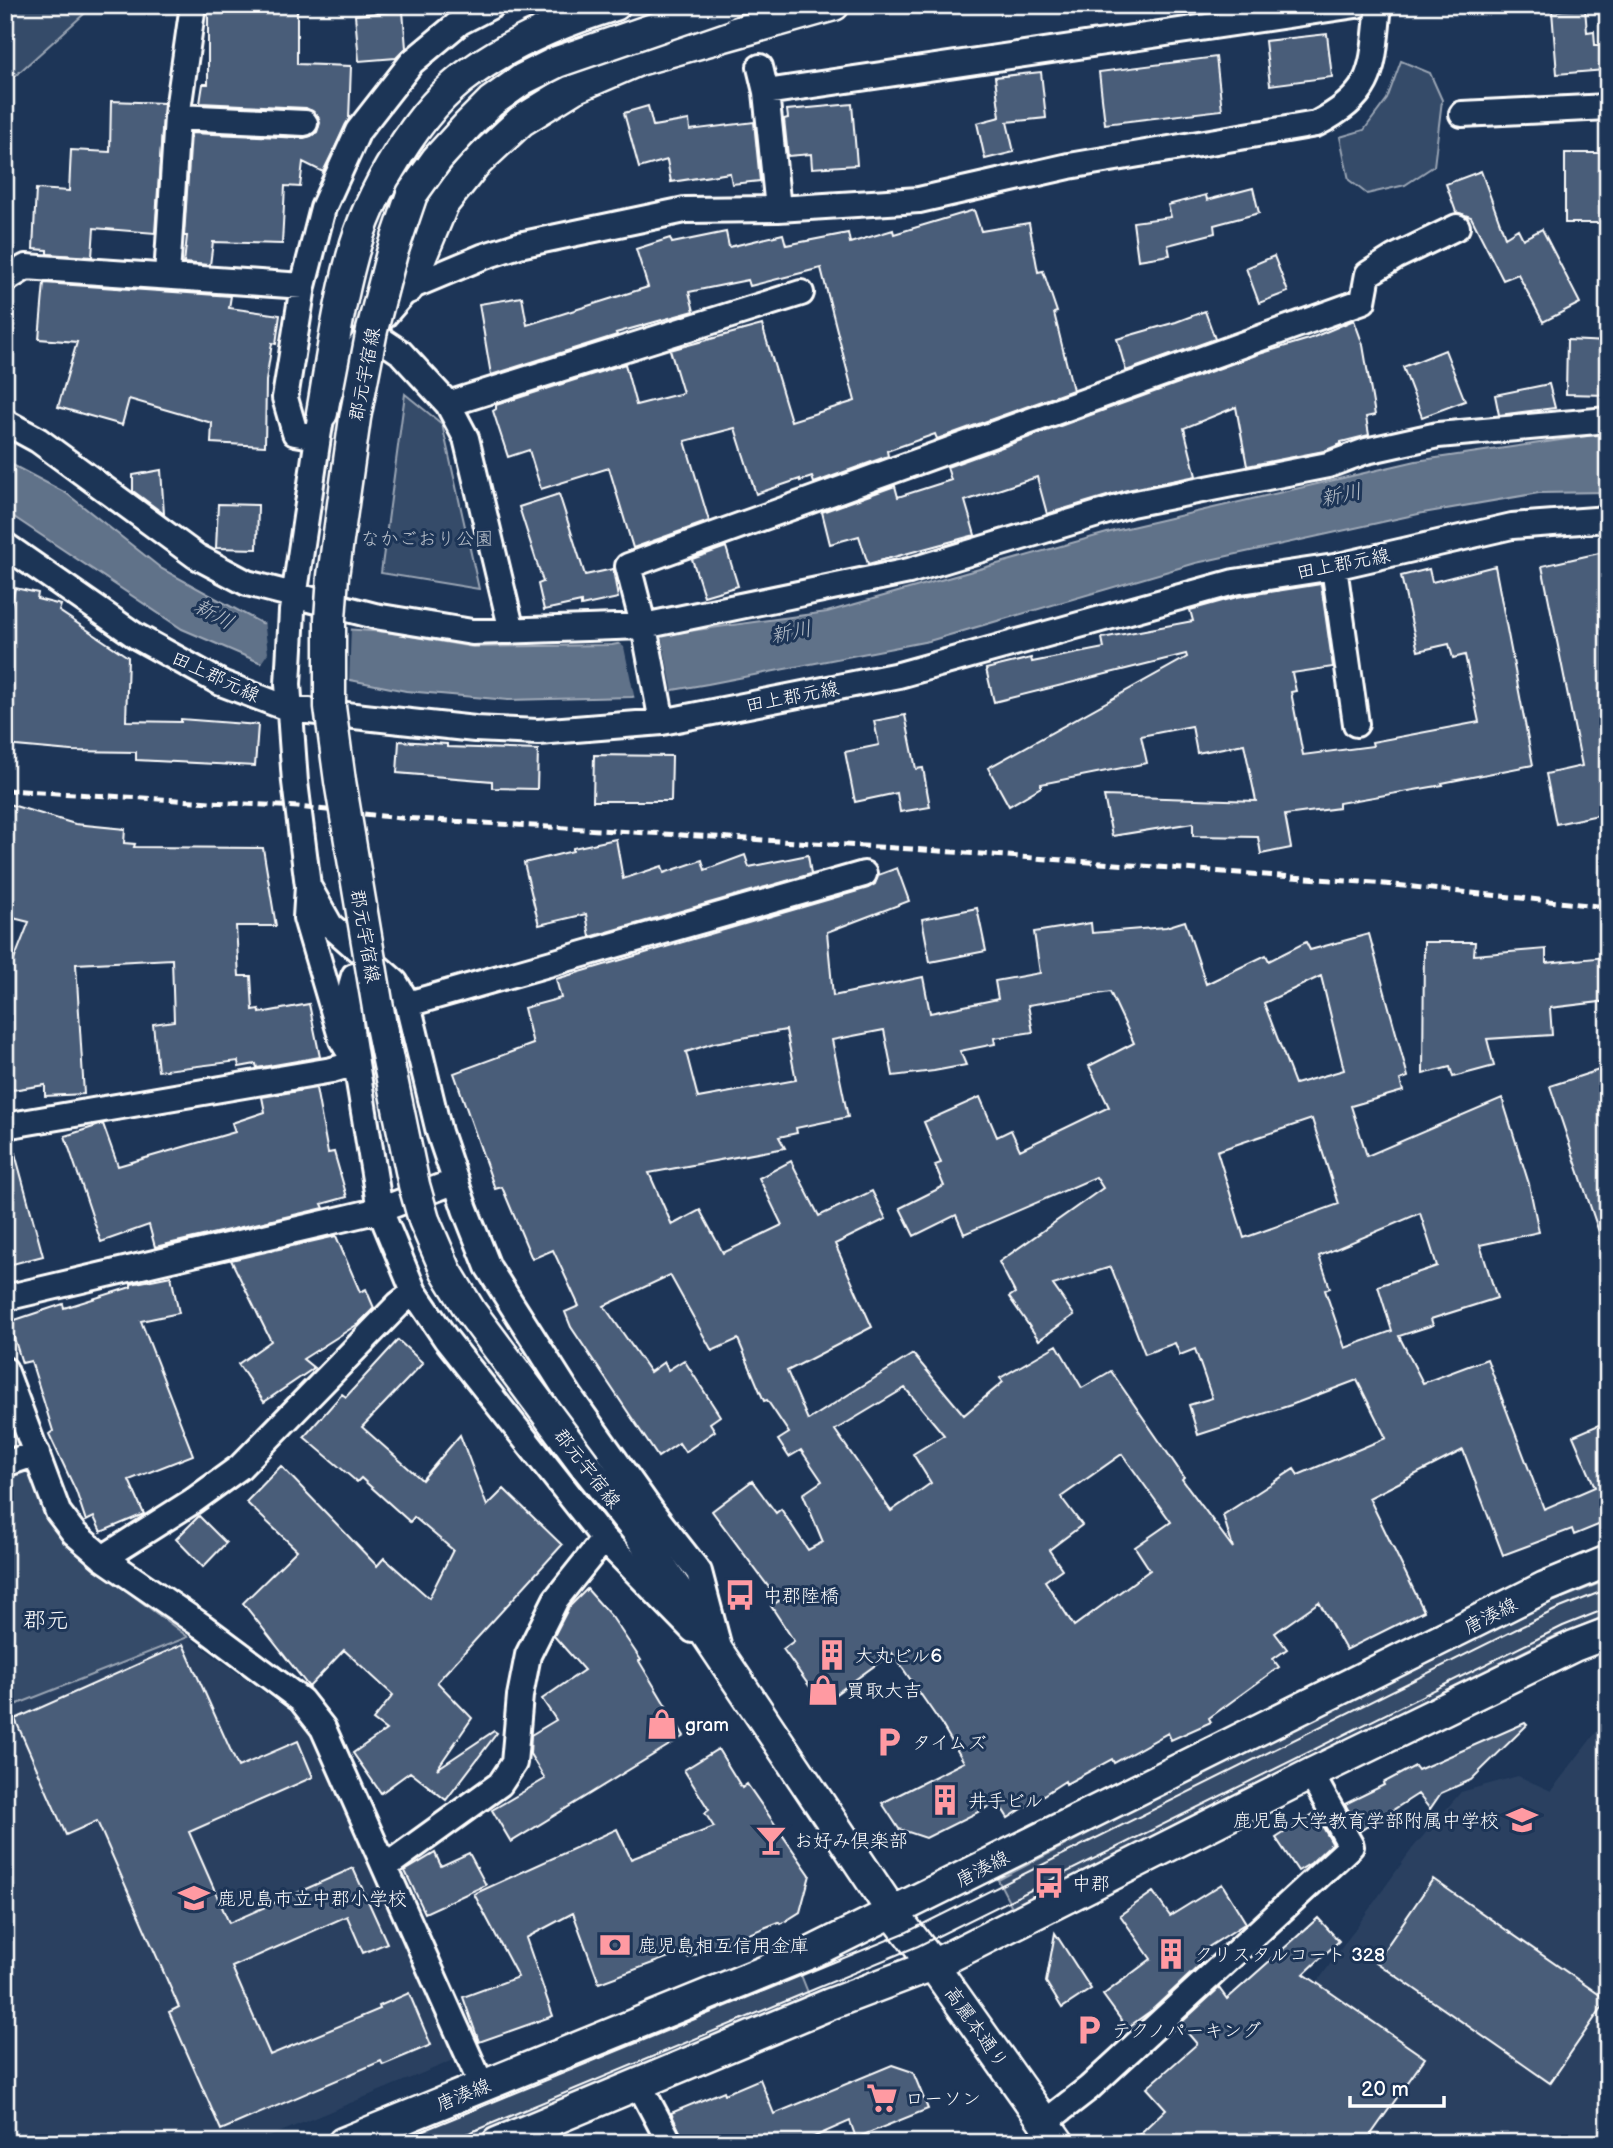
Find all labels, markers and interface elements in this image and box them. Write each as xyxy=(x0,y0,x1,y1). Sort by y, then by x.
street label: 郡元宇宿線 xyxy=(345,325,386,423)
water label: 新川 xyxy=(1318,479,1364,512)
park label: なかごおり公園 xyxy=(360,528,494,551)
street label: 田上郡元線 xyxy=(1294,544,1392,585)
water label: 新川 xyxy=(189,593,238,636)
water label: 新川 xyxy=(768,616,814,649)
street label: 田上郡元線 xyxy=(167,647,263,708)
street label: 田上郡元線 xyxy=(743,677,841,718)
street label: 郡元宇宿線 xyxy=(345,887,384,985)
street label: 郡元宇宿線 xyxy=(549,1424,625,1513)
bus stop icon: 中郡陸橋 xyxy=(723,1578,757,1612)
place label: 中郡陸橋 xyxy=(763,1585,839,1608)
street label: 唐湊線 xyxy=(1460,1593,1521,1640)
district label: 郡元 xyxy=(23,1607,69,1635)
building icon: 大丸ビル6 xyxy=(815,1638,849,1672)
place label: 大丸ビル6 xyxy=(855,1645,942,1668)
shop icon: 買取大吉 xyxy=(806,1673,840,1707)
place label: 買取大吉 xyxy=(846,1680,922,1703)
shop icon: gram xyxy=(645,1707,679,1741)
place label: gram xyxy=(685,1714,729,1737)
parking icon: タイムズ xyxy=(872,1725,906,1759)
place label: タイムズ xyxy=(912,1732,986,1755)
building icon: 井手ビル xyxy=(928,1783,962,1817)
place label: 井手ビル xyxy=(968,1790,1044,1813)
school or university icon: 鹿児島大学教育学部附属中学校 xyxy=(1505,1803,1539,1837)
place label: 鹿児島大学教育学部附属中学校 xyxy=(1233,1810,1499,1833)
bar icon: お好み倶楽部 xyxy=(754,1823,788,1857)
place label: お好み倶楽部 xyxy=(794,1830,908,1853)
street label: 唐湊線 xyxy=(952,1846,1013,1893)
bus stop icon: 中郡 xyxy=(1032,1866,1066,1900)
place label: 中郡 xyxy=(1072,1873,1110,1896)
school or university icon: 鹿児島市立中郡小学校 xyxy=(177,1881,211,1915)
place label: 鹿児島市立中郡小学校 xyxy=(217,1888,407,1911)
bank icon: 鹿児島相互信用金庫 xyxy=(598,1928,632,1962)
place label: 鹿児島相互信用金庫 xyxy=(638,1935,809,1958)
building icon: クリスタルコート 328 xyxy=(1154,1937,1188,1971)
place label: クリスタルコート 328 xyxy=(1194,1944,1385,1967)
street label: 高麗本通り xyxy=(939,1982,1012,2073)
parking icon: テクノパーキング xyxy=(1072,2013,1106,2047)
place label: テクノパーキング xyxy=(1112,2020,1261,2043)
scale bar xyxy=(1350,2064,1445,2108)
street label: 唐湊線 xyxy=(433,2074,494,2117)
text: 20 m xyxy=(1361,2077,1409,2102)
supermarket icon: ローソン xyxy=(865,2081,899,2115)
place label: ローソン xyxy=(905,2088,981,2111)

